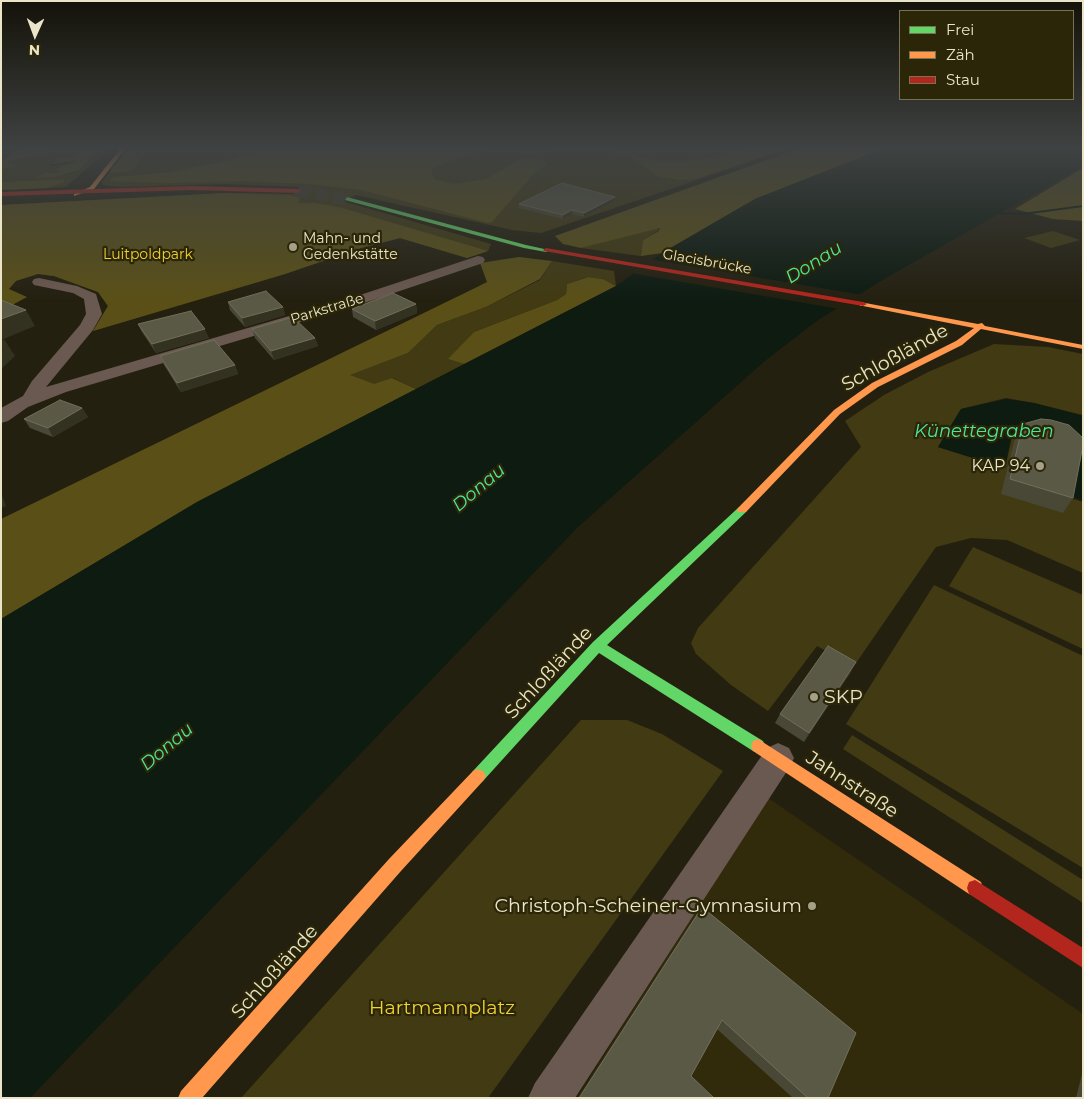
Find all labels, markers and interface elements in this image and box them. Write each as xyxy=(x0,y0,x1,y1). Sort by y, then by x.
north arrow xyxy=(10,10,60,60)
legend xyxy=(899,10,1074,100)
text: Frei xyxy=(946,20,974,39)
text: N xyxy=(29,41,40,59)
text: Zäh xyxy=(946,45,975,64)
text: Stau xyxy=(946,70,980,89)
place label: Mahn- und Gedenkstätte xyxy=(303,231,398,264)
water label: Donau xyxy=(782,237,846,289)
marker: Mahn- und Gedenkstätte xyxy=(287,241,299,253)
street label: Glacisbrücke xyxy=(661,246,753,278)
park label: Luitpoldpark xyxy=(103,247,193,263)
street label: Parkstraße xyxy=(288,290,366,328)
street label: Schloßlände xyxy=(838,319,952,397)
water label: Künettegraben xyxy=(914,421,1054,443)
place label: KAP 94 xyxy=(972,456,1030,476)
water label: Donau xyxy=(448,460,510,516)
marker: KAP 94 xyxy=(1034,460,1046,472)
street label: Schloßlände xyxy=(500,622,598,724)
place label: SKP xyxy=(824,686,863,708)
marker: SKP xyxy=(808,691,820,703)
water label: Donau xyxy=(136,719,198,775)
street label: Jahnstraße xyxy=(801,747,903,823)
place label: Christoph-Scheiner-Gymnasium xyxy=(495,895,802,917)
marker: Christoph-Scheiner-Gymnasium xyxy=(806,900,818,912)
street label: Schloßlände xyxy=(227,920,323,1024)
park label: Hartmannplatz xyxy=(369,997,515,1019)

